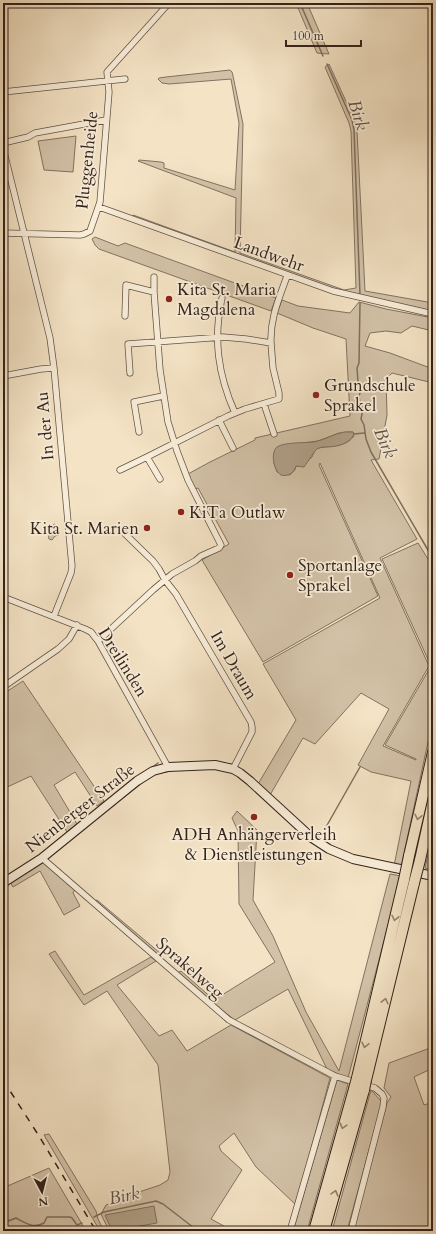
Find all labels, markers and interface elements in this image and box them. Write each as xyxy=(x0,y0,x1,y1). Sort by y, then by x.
scale bar xyxy=(286,22,361,48)
text: 100 m xyxy=(292,28,325,44)
water label: Birk xyxy=(341,96,375,134)
street label: Pluggenheide xyxy=(70,110,104,210)
street label: Landwehr xyxy=(231,231,308,278)
place label: Kita St. Maria Magdalena xyxy=(177,278,277,321)
marker: Kita St. Maria Magdalena xyxy=(164,294,174,304)
place label: Grundschule Sprakel xyxy=(324,374,416,417)
marker: Grundschule Sprakel xyxy=(311,390,321,400)
street label: In der Au xyxy=(31,391,59,461)
water label: Birk xyxy=(367,424,403,462)
place label: KiTa Outlaw xyxy=(189,501,286,524)
marker: KiTa Outlaw xyxy=(176,507,186,517)
place label: Kita St. Marien xyxy=(30,517,139,540)
marker: Kita St. Marien xyxy=(142,523,152,533)
place label: Sportanlage Sprakel xyxy=(298,554,382,597)
marker: Sportanlage Sprakel xyxy=(285,570,295,580)
street label: Dreilinden xyxy=(93,623,154,701)
street label: Im Draum xyxy=(205,626,263,704)
street label: Nienberger Straße xyxy=(21,758,139,858)
marker: ADH Anhängerverleih & Dienstleistungen xyxy=(249,812,259,822)
one-way arrow xyxy=(415,814,423,820)
place label: ADH Anhängerverleih & Dienstleistungen xyxy=(171,823,337,866)
one-way arrow xyxy=(391,914,400,921)
street label: Sprakelweg xyxy=(151,932,229,1004)
one-way arrow xyxy=(381,998,389,1004)
one-way arrow xyxy=(361,1041,369,1048)
one-way arrow xyxy=(339,1123,348,1130)
north arrow xyxy=(22,1172,62,1212)
water label: Birk xyxy=(106,1181,142,1211)
one-way arrow xyxy=(330,1190,338,1197)
text: N xyxy=(37,1193,49,1210)

